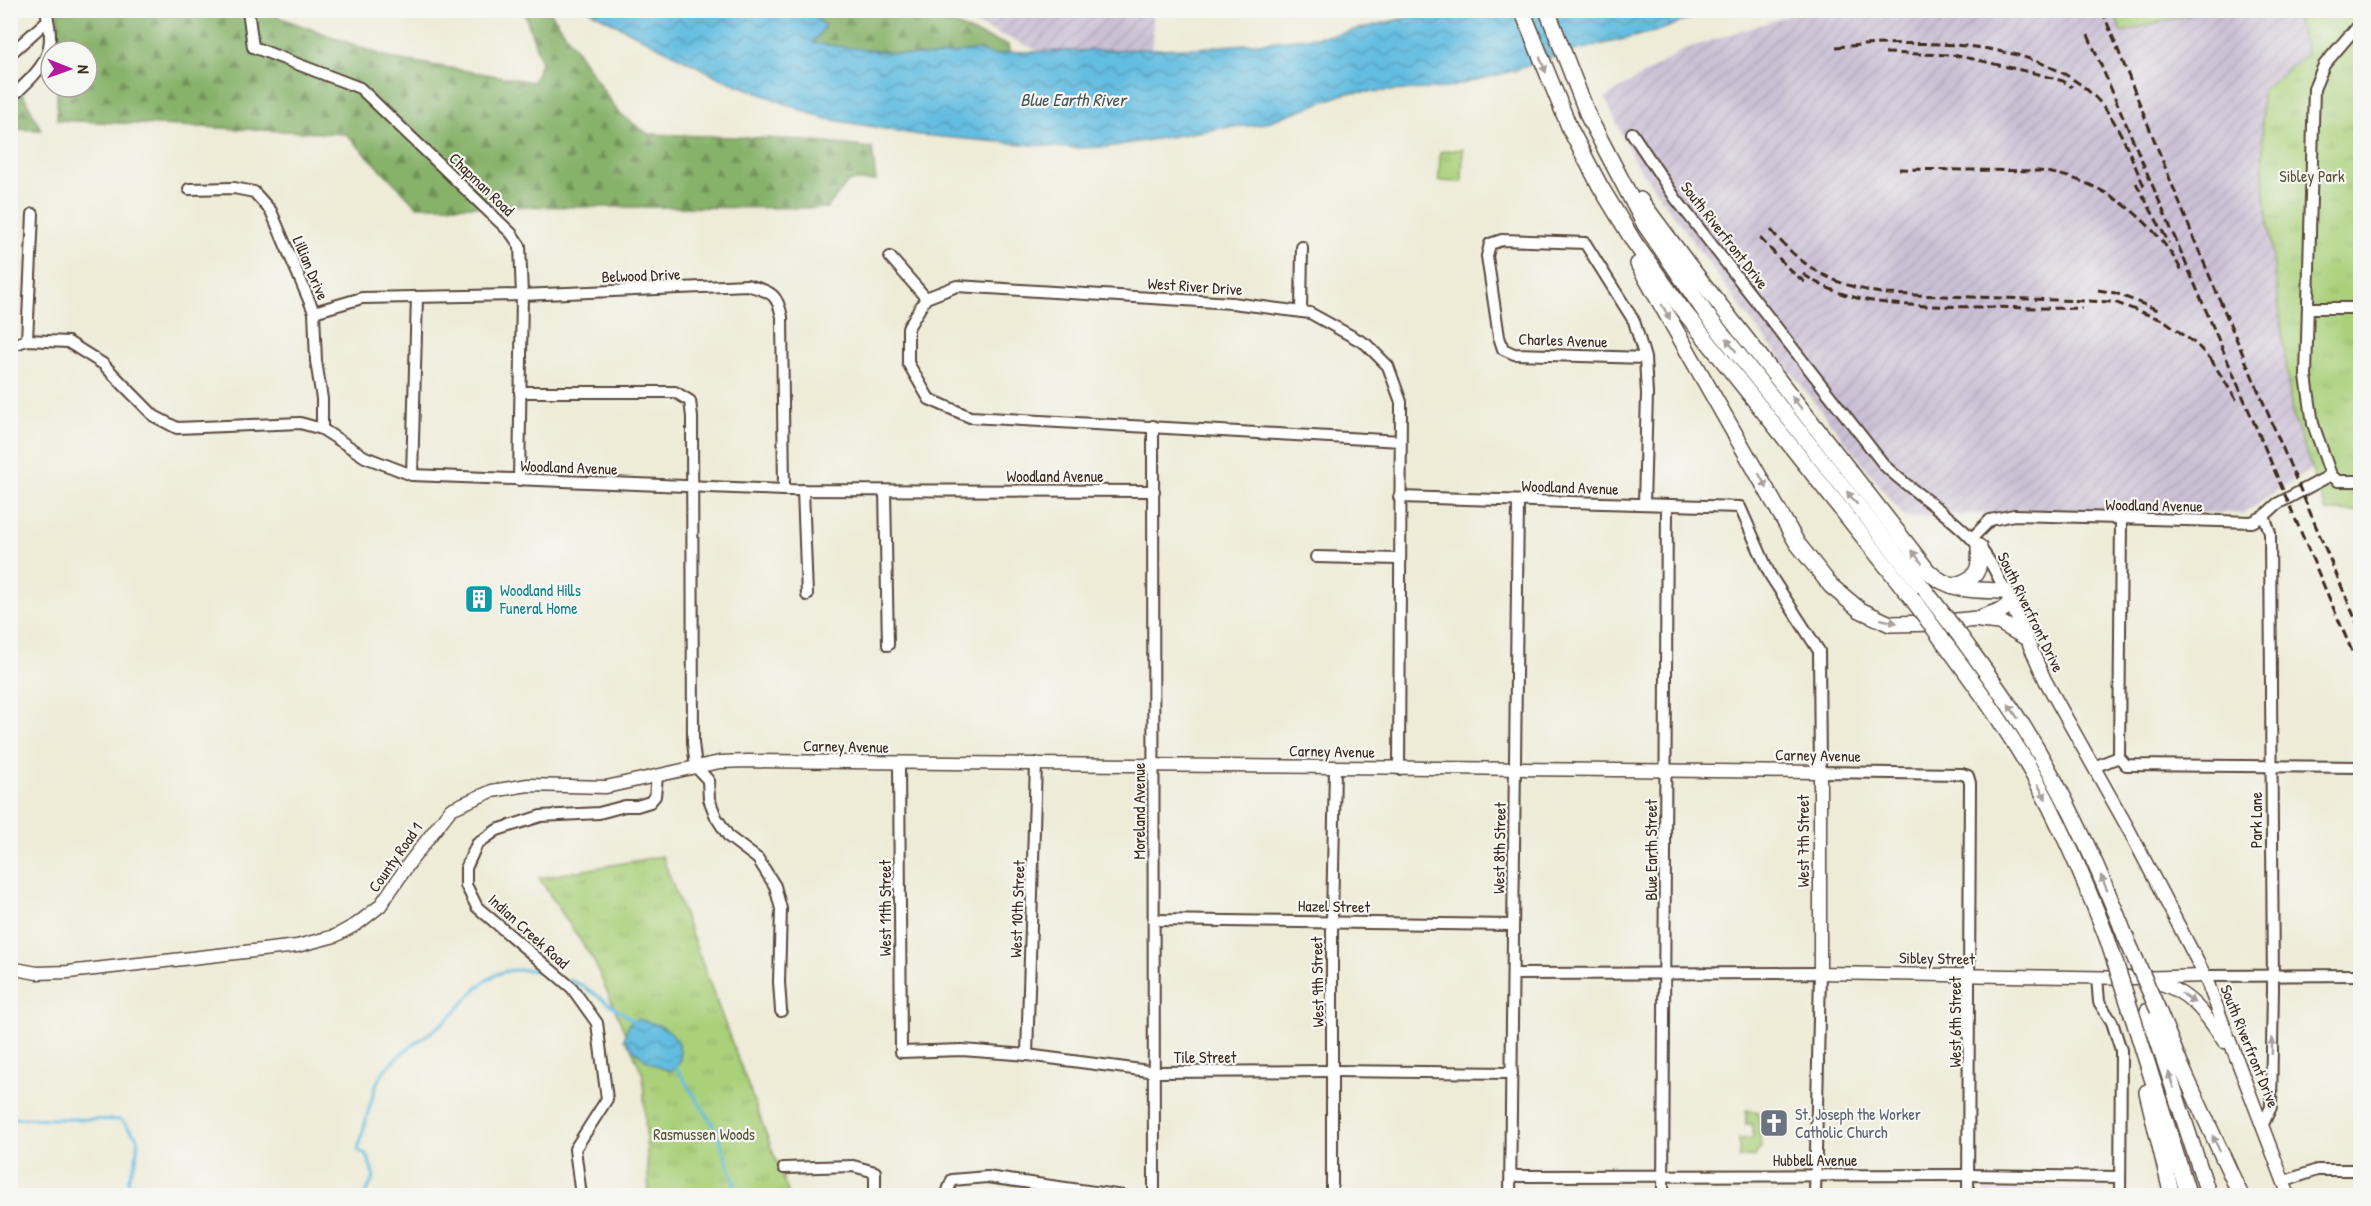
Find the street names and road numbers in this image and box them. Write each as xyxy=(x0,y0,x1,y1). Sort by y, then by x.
street label: Chapman Road xyxy=(445,147,519,221)
street label: South Riverfront Drive xyxy=(1676,177,1774,294)
street label: Lillian Drive xyxy=(288,233,335,304)
street label: Belwood Drive xyxy=(601,263,682,287)
street label: West River Drive xyxy=(1147,272,1244,300)
street label: Charles Avenue xyxy=(1518,327,1608,353)
street label: Woodland Avenue xyxy=(520,454,619,480)
street label: Woodland Avenue xyxy=(1006,465,1104,487)
street label: Woodland Avenue xyxy=(1521,474,1620,500)
street label: Woodland Avenue xyxy=(2105,493,2203,517)
street label: South Riverfront Drive xyxy=(1992,548,2070,676)
street label: Carney Avenue xyxy=(803,734,890,758)
street label: Carney Avenue xyxy=(1289,739,1376,763)
street label: Carney Avenue xyxy=(1775,743,1862,767)
street label: Moreland Avenue xyxy=(1128,762,1150,859)
street label: Park Lane xyxy=(2245,791,2267,848)
street label: West 7th Street xyxy=(1792,794,1814,887)
street label: Blue Earth Street xyxy=(1640,799,1662,901)
street label: West 8th Street xyxy=(1487,801,1511,894)
street label: County Road 1 xyxy=(363,818,427,896)
street label: West 11th Street xyxy=(874,859,896,956)
street label: West 10th Street xyxy=(1004,859,1030,958)
street label: Indian Creek Road xyxy=(484,889,574,973)
street label: Hazel Street xyxy=(1298,894,1371,918)
street label: West 9th Street xyxy=(1305,936,1329,1027)
street label: Sibley Street xyxy=(1899,946,1976,970)
street label: West 6th Street xyxy=(1944,976,1966,1068)
street label: South Riverfront Drive xyxy=(2215,981,2285,1111)
street label: Tile Street xyxy=(1174,1046,1237,1068)
street label: Hubbell Avenue xyxy=(1773,1149,1858,1171)

